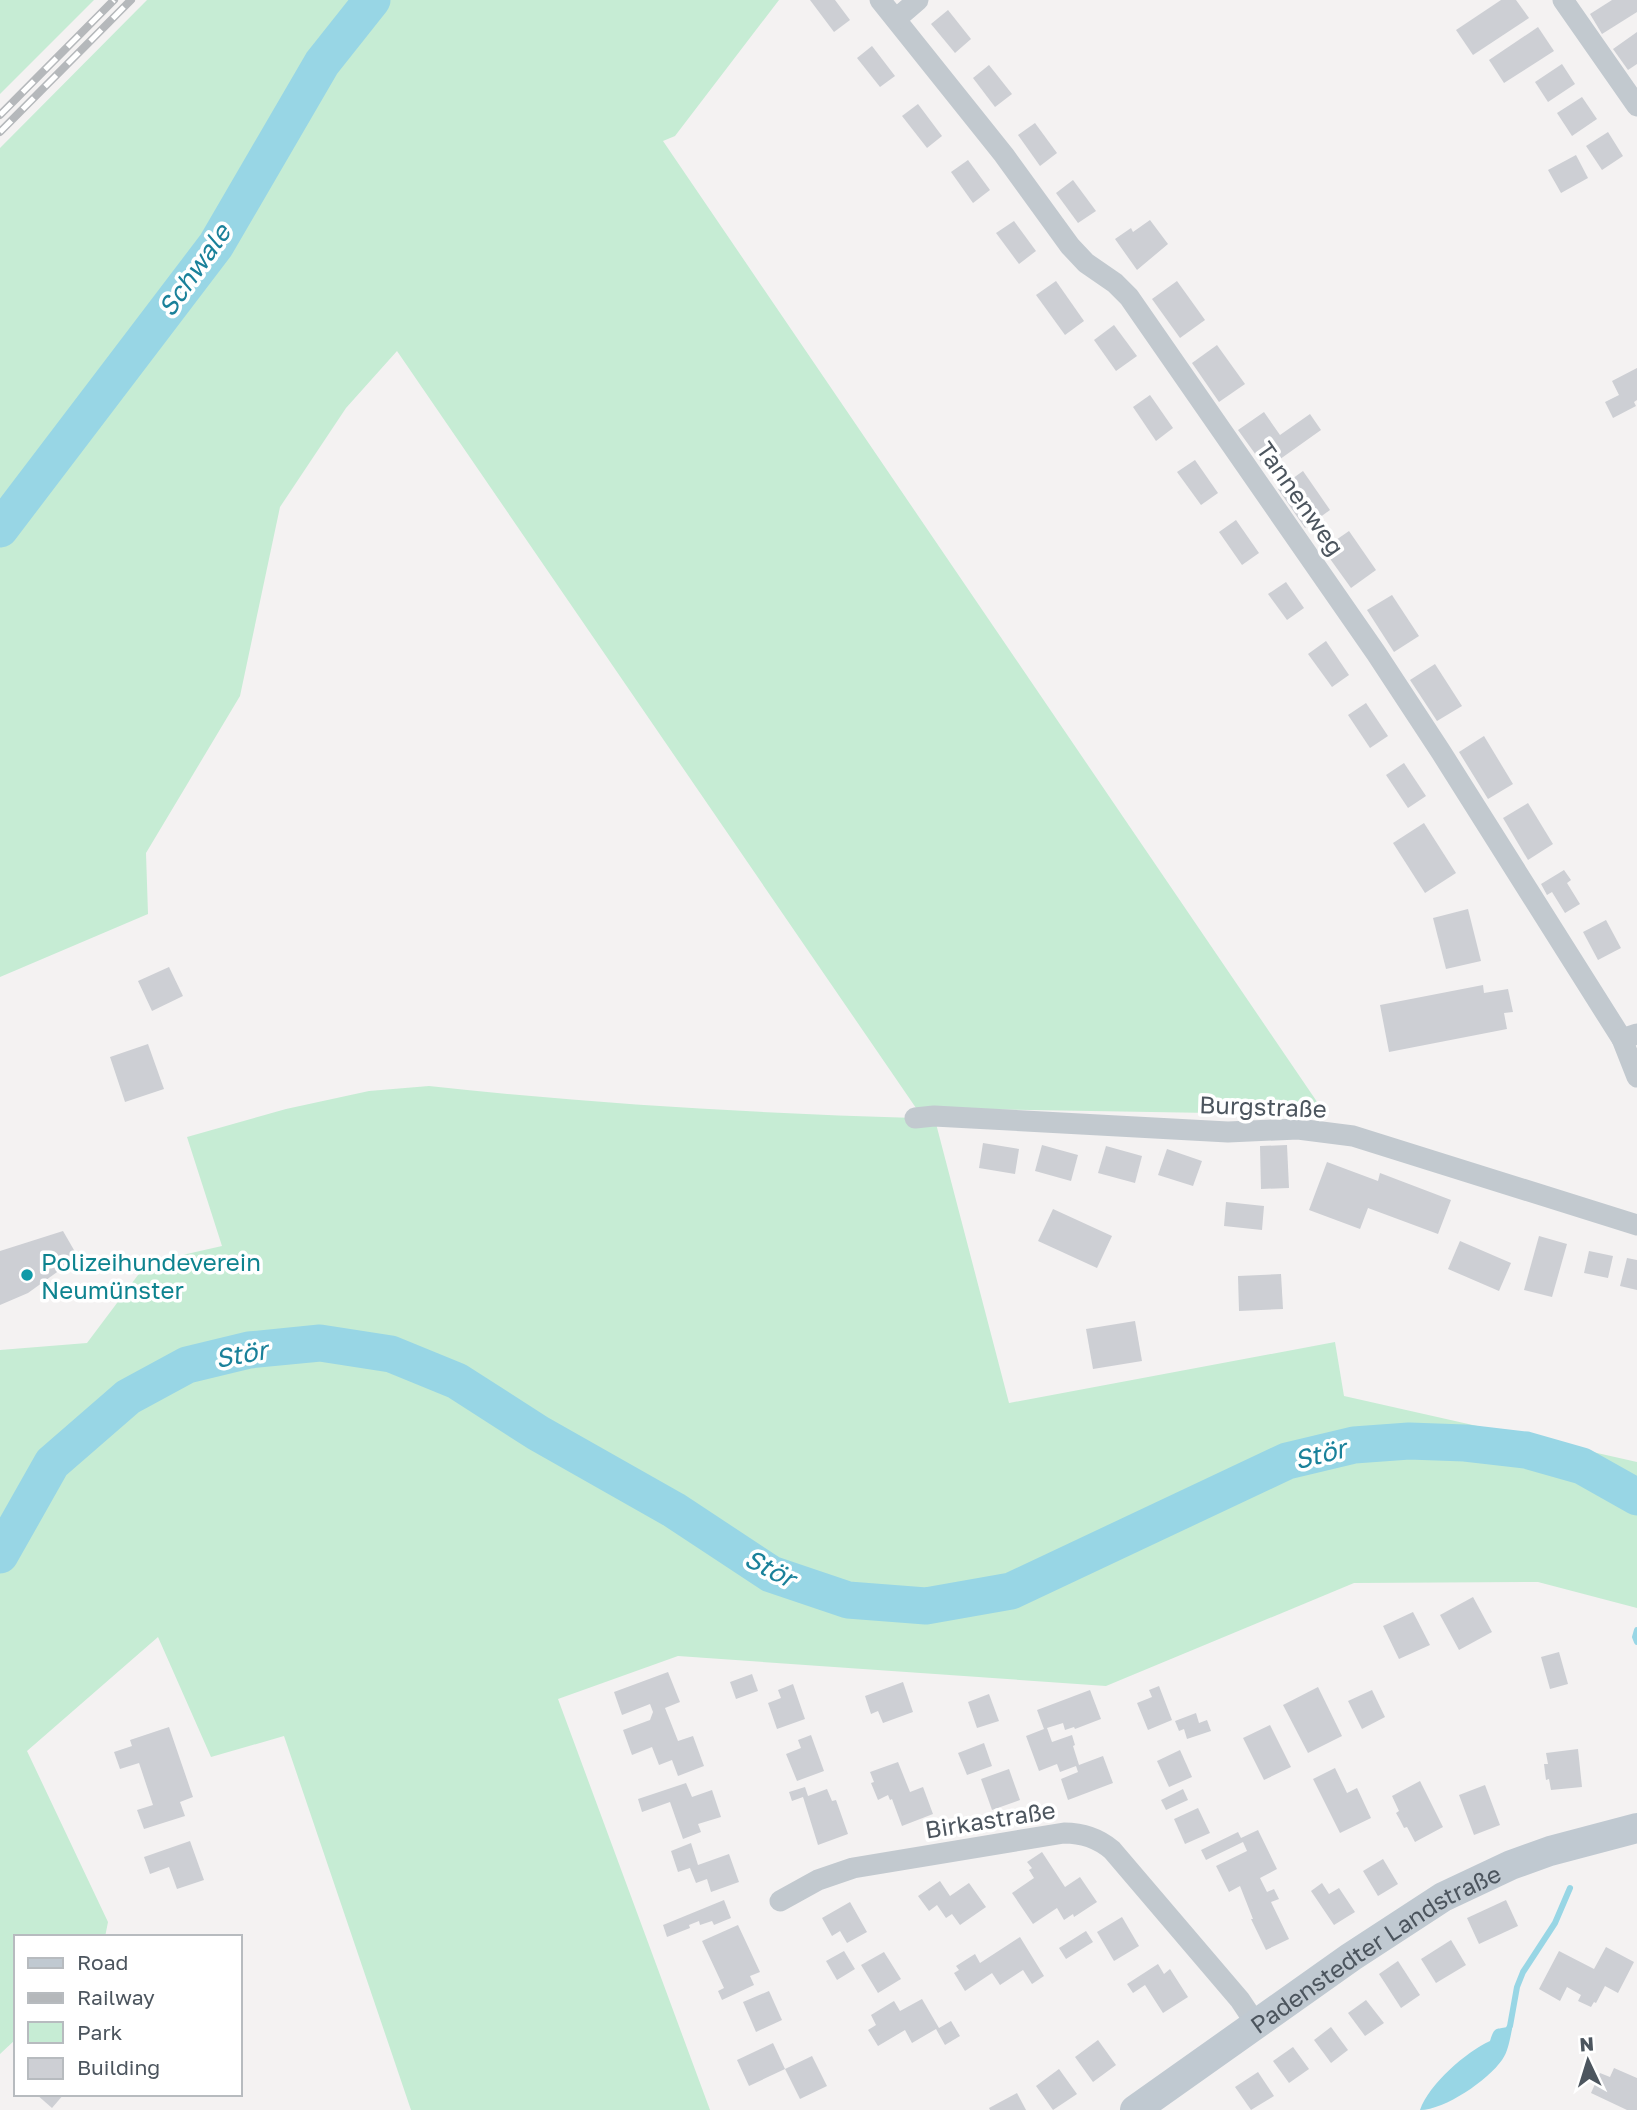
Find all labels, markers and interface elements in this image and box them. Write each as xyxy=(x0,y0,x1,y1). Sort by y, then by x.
water label: Schwale xyxy=(151,217,238,322)
street label: Tannenweg xyxy=(1251,436,1351,560)
street label: Burgstraße xyxy=(1199,1089,1327,1123)
place label: Polizeihundeverein Neumünster xyxy=(41,1247,261,1304)
marker: Polizeihundeverein Neumünster xyxy=(19,1267,35,1283)
water label: Stör xyxy=(213,1334,273,1374)
water label: Stör xyxy=(1291,1432,1353,1475)
water label: Stör xyxy=(740,1542,804,1595)
street label: Birkastraße xyxy=(923,1794,1057,1844)
street label: Padenstedter Landstraße xyxy=(1244,1858,1505,2039)
legend xyxy=(14,1935,242,2096)
text: Road xyxy=(77,1949,128,1975)
text: Railway xyxy=(77,1984,155,2010)
text: Park xyxy=(77,2019,123,2045)
north arrow xyxy=(1553,2026,1623,2096)
text: N xyxy=(1579,2032,1595,2056)
text: Building xyxy=(77,2054,160,2080)

